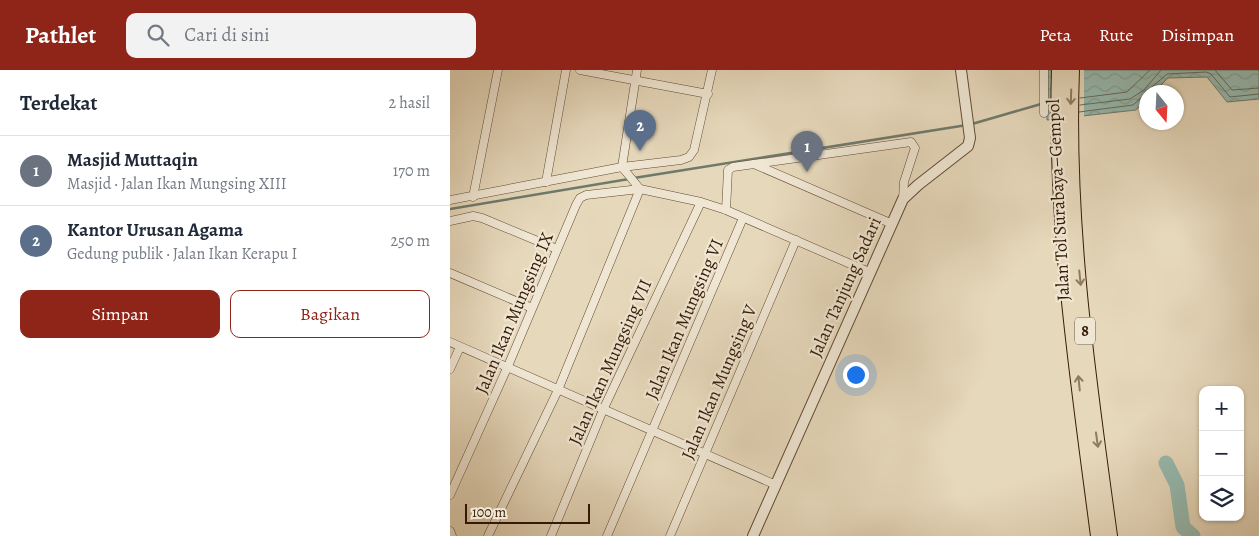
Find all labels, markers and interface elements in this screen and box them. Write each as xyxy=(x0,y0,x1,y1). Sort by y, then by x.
search box xyxy=(126,13,476,58)
text: Pathlet xyxy=(25,19,96,51)
icon: search xyxy=(144,21,172,49)
text: Cari di sini xyxy=(184,22,270,48)
text: Peta xyxy=(1040,23,1071,47)
text: Rute xyxy=(1099,23,1133,47)
text: Disimpan xyxy=(1161,23,1234,47)
north arrow xyxy=(1139,85,1184,130)
text: Terdekat xyxy=(20,89,98,117)
one-way arrow xyxy=(1066,89,1075,105)
text: 2 hasil xyxy=(388,92,430,114)
street label: Jalan Tol Surabaya–Gempol xyxy=(1041,98,1075,301)
pin: 2 xyxy=(624,110,656,151)
pin: 1 xyxy=(791,131,823,172)
text: Masjid Muttaqin xyxy=(67,147,198,173)
text: 1 xyxy=(33,160,39,182)
text: 170 m xyxy=(393,160,430,182)
text: Masjid · Jalan Ikan Mungsing XIII xyxy=(67,173,287,195)
street label: Jalan Tanjung Sadari xyxy=(803,213,887,361)
text: Kantor Urusan Agama xyxy=(67,217,243,243)
street label: Jalan Ikan Mungsing IX xyxy=(469,228,559,398)
text: 2 xyxy=(32,230,40,252)
text: 250 m xyxy=(391,230,430,252)
street label: Jalan Ikan Mungsing VI xyxy=(640,235,728,403)
text: Gedung publik · Jalan Ikan Kerapu I xyxy=(67,243,297,265)
one-way arrow xyxy=(1075,270,1085,286)
street label: Jalan Ikan Mungsing VII xyxy=(563,275,657,449)
button: Simpan xyxy=(20,290,220,338)
button: Bagikan xyxy=(230,290,430,338)
street label: Jalan Ikan Mungsing V xyxy=(677,301,761,463)
road number: 8 xyxy=(1075,318,1095,344)
your location xyxy=(843,362,869,388)
one-way arrow xyxy=(1074,376,1084,392)
map controls xyxy=(1199,386,1244,521)
button: + xyxy=(1199,386,1244,431)
one-way arrow xyxy=(1092,431,1102,447)
button: − xyxy=(1199,431,1244,476)
button: layers xyxy=(1199,476,1244,521)
scale bar xyxy=(465,501,590,524)
text: 100 m xyxy=(472,503,506,522)

